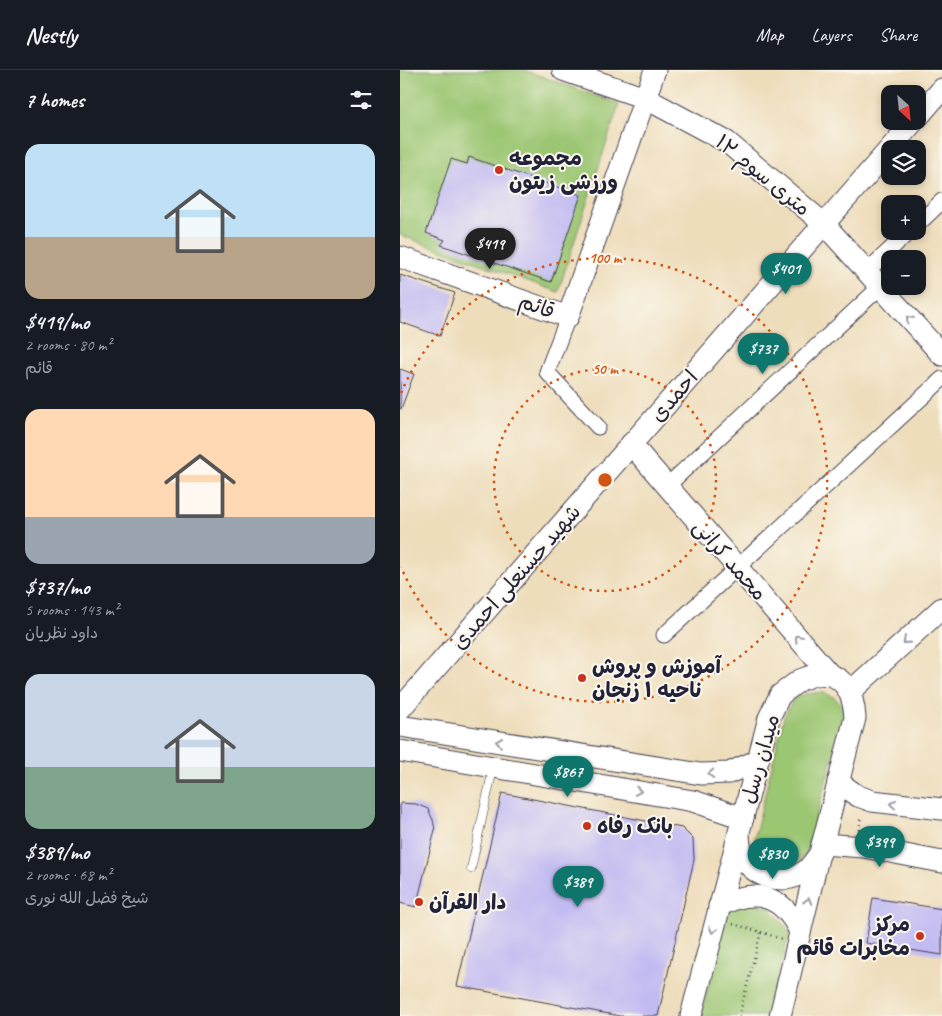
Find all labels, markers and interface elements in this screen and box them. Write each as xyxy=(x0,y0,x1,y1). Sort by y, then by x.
text: Nestly xyxy=(25,20,77,50)
text: Map xyxy=(756,24,784,46)
text: Layers xyxy=(812,24,851,46)
text: Share xyxy=(879,24,917,46)
north arrow xyxy=(881,85,926,130)
map controls xyxy=(881,85,926,295)
icon: filters xyxy=(347,86,375,114)
text: 7 homes xyxy=(25,87,84,113)
street label: ۱۲ متری سوم xyxy=(708,129,816,224)
button: layers xyxy=(881,140,926,185)
place label: مجموعه ورزشی زیتون xyxy=(509,145,618,195)
marker: مجموعه ورزشی زیتون xyxy=(493,164,505,176)
icon: home xyxy=(155,176,245,266)
button: + xyxy=(881,195,926,240)
pin: $419 xyxy=(460,228,520,270)
text: $419 xyxy=(476,234,504,254)
text: 100 m xyxy=(589,249,623,268)
button: − xyxy=(881,250,926,295)
pin: $401 xyxy=(756,252,816,295)
text: $401 xyxy=(772,259,800,279)
street label: قائم xyxy=(514,288,559,327)
text: $419/mo xyxy=(25,309,89,335)
one-way arrow xyxy=(906,315,915,324)
pin: $737 xyxy=(733,332,793,375)
text: 2 rooms · 80 m² xyxy=(25,335,111,355)
text: $737 xyxy=(749,339,777,359)
text: قائم xyxy=(25,358,53,378)
text: 50 m xyxy=(592,360,619,379)
street label: احمدی xyxy=(645,365,703,427)
icon: home xyxy=(155,441,245,531)
centre of rings xyxy=(596,471,614,489)
street label: شهید حسنعلی احمدی xyxy=(446,499,587,656)
street label: محمد کرانی xyxy=(687,514,772,607)
text: $737/mo xyxy=(25,574,90,600)
text: 5 rooms · 143 m² xyxy=(25,600,119,620)
text: داود نظریان xyxy=(25,623,98,643)
one-way arrow xyxy=(794,634,803,643)
one-way arrow xyxy=(902,635,911,644)
place label: آموزش و پروش ناحیه ۱ زنجان xyxy=(592,653,722,703)
marker: آموزش و پروش ناحیه ۱ زنجان xyxy=(576,672,588,684)
icon: home xyxy=(155,706,245,796)
street label: میدان رسل xyxy=(735,711,785,807)
one-way arrow xyxy=(495,737,503,748)
pin: $867 xyxy=(538,756,598,798)
text: $867 xyxy=(553,762,583,782)
one-way arrow xyxy=(707,768,715,779)
one-way arrow xyxy=(633,786,642,796)
one-way arrow xyxy=(889,799,897,810)
place label: بانک رفاه xyxy=(597,813,673,839)
marker: بانک رفاه xyxy=(581,820,593,832)
pin: $399 xyxy=(850,826,910,868)
text: $399 xyxy=(866,832,894,852)
pin: $830 xyxy=(743,838,803,880)
text: $389/mo xyxy=(25,839,89,865)
text: $830 xyxy=(759,844,787,864)
text: 2 rooms · 68 m² xyxy=(25,865,111,885)
pin: $389 xyxy=(548,866,608,908)
text: $389 xyxy=(564,872,592,892)
text: شیخ فضل الله نوری xyxy=(25,888,149,908)
place label: دار القرآن xyxy=(429,889,506,915)
marker: دار القرآن xyxy=(413,896,425,908)
one-way arrow xyxy=(802,896,813,905)
place label: مرکز مخابرات قائم xyxy=(797,911,910,964)
one-way arrow xyxy=(709,926,719,934)
marker: مرکز مخابرات قائم xyxy=(914,930,926,942)

